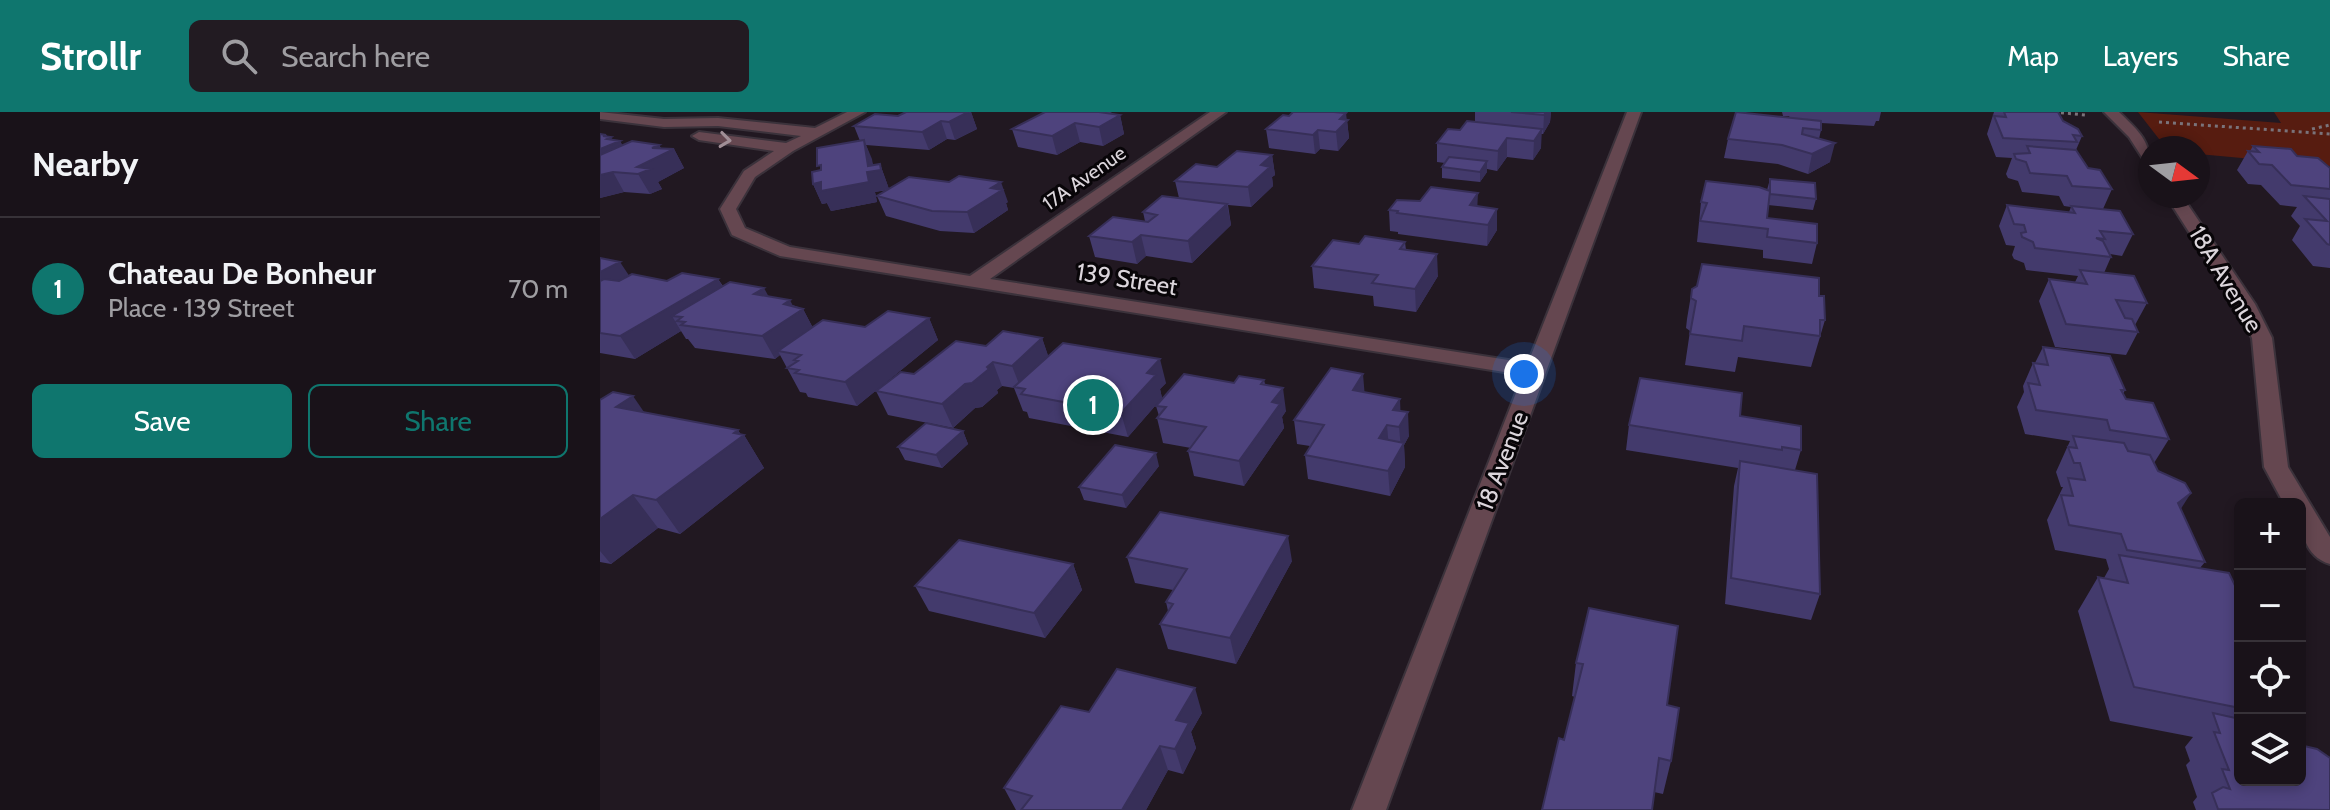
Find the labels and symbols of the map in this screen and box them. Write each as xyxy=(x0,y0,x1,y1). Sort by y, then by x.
one-way arrow xyxy=(719,131,732,148)
north arrow xyxy=(2138,136,2210,208)
street label: 17A Avenue xyxy=(1038,141,1130,215)
street label: 18A Avenue xyxy=(2183,221,2269,337)
street label: 139 Street xyxy=(1075,257,1179,301)
your location xyxy=(1504,354,1544,394)
pin: 1 xyxy=(1067,375,1119,435)
street label: 18 Avenue xyxy=(1470,407,1534,515)

